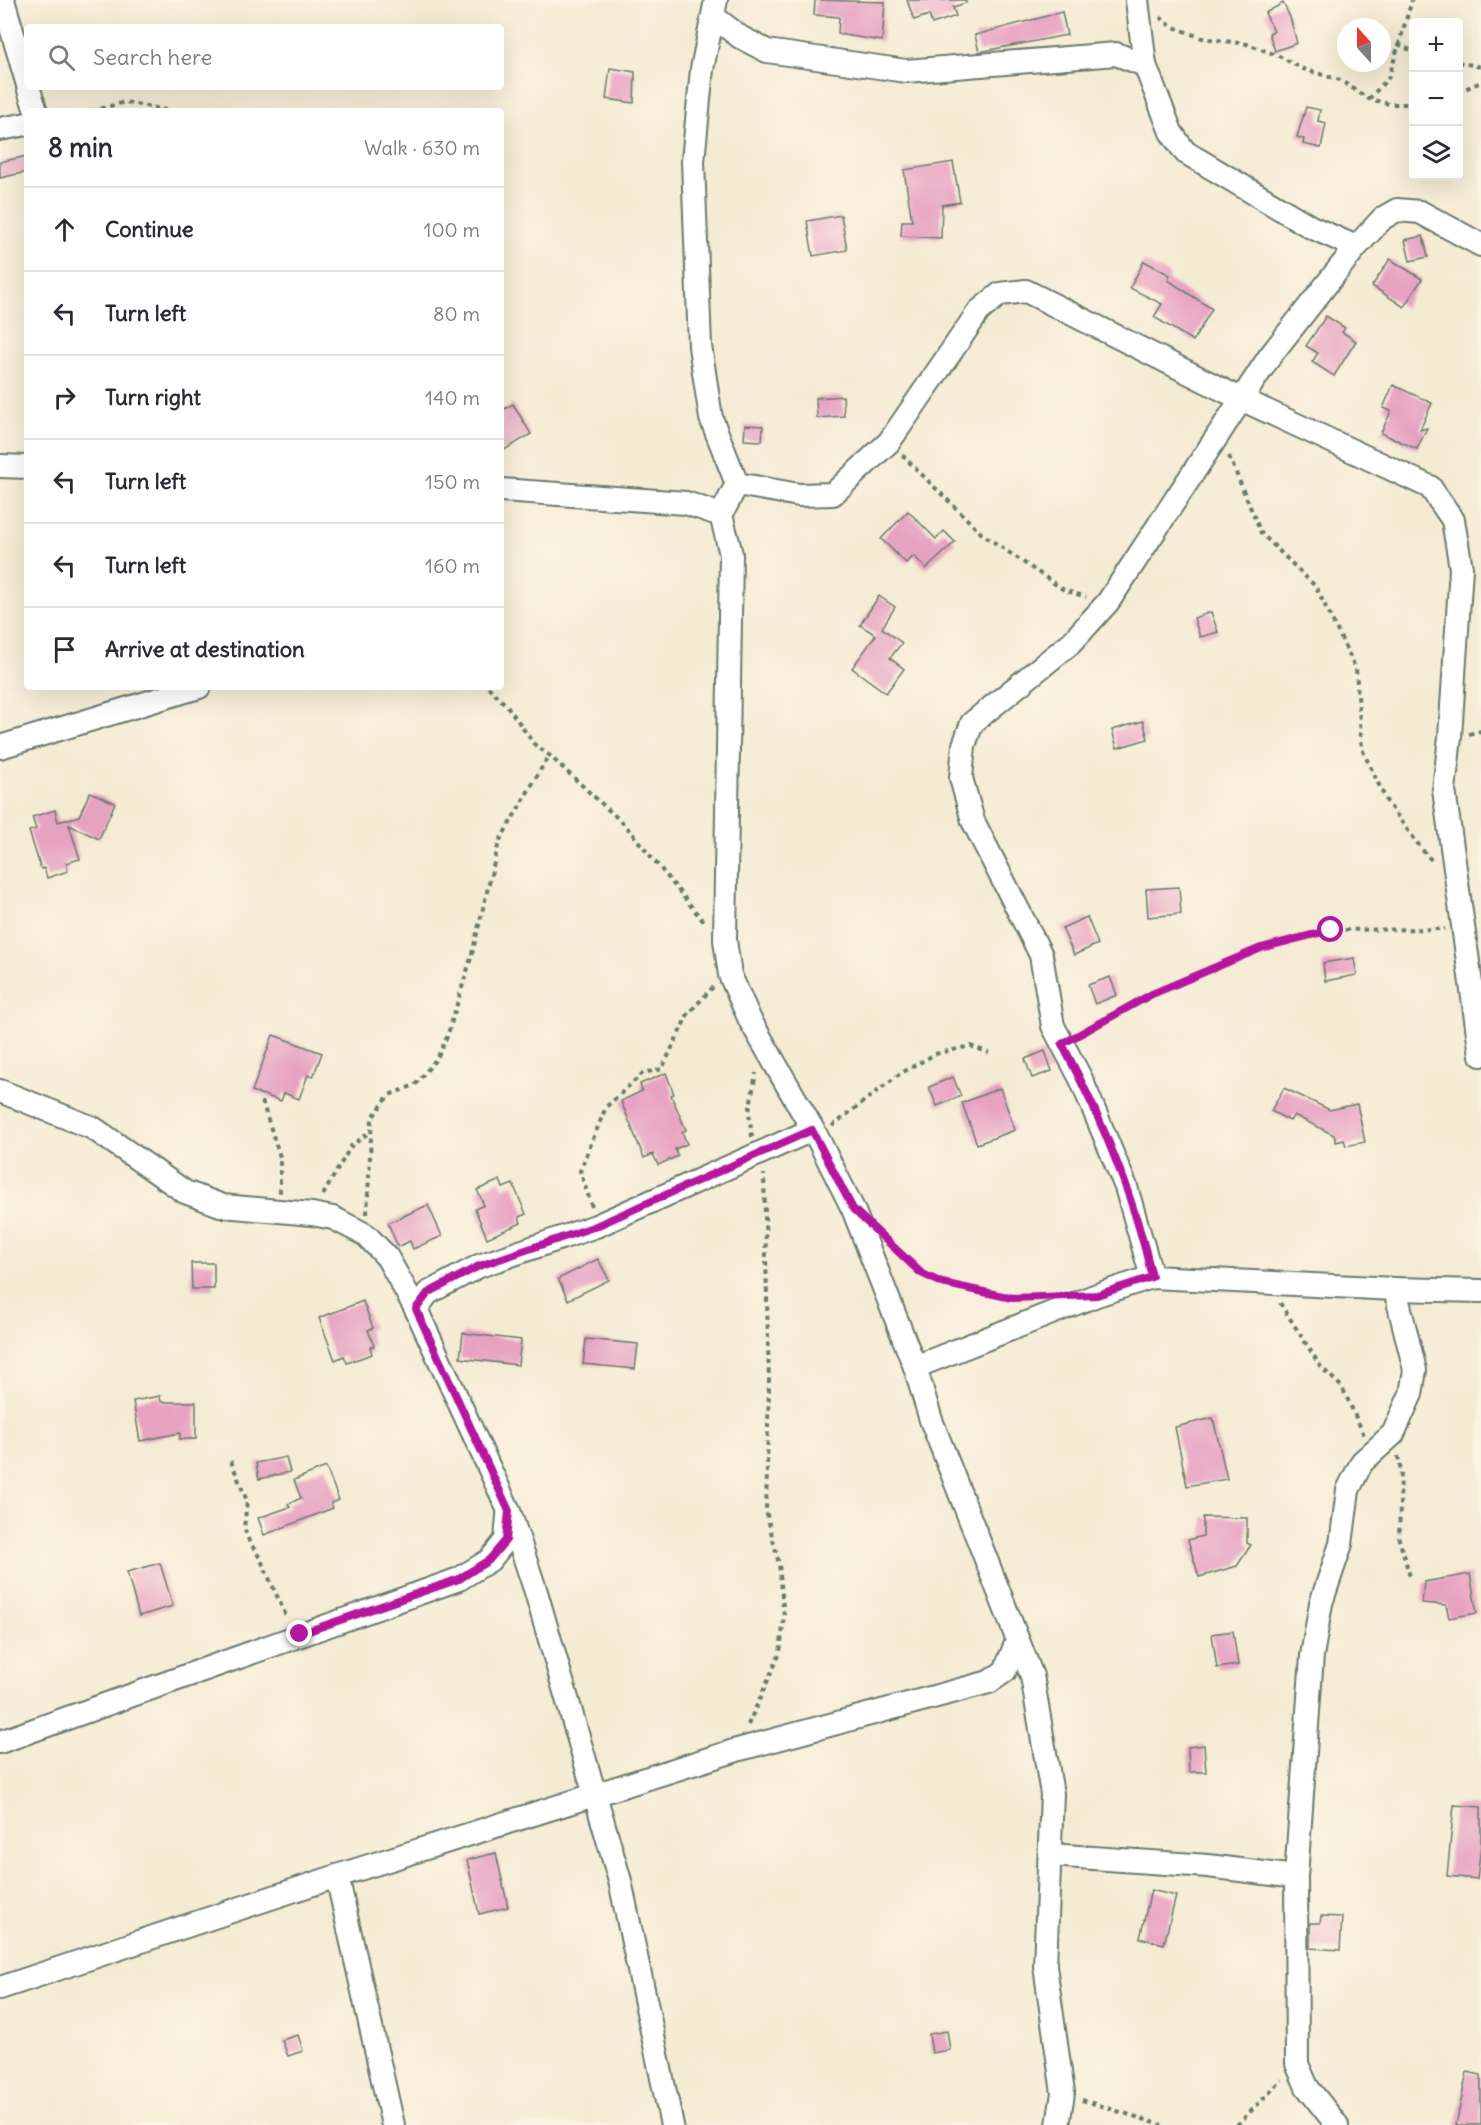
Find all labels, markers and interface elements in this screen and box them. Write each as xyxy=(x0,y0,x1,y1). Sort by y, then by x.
north arrow xyxy=(1337,18,1391,72)
map controls xyxy=(1409,18,1463,180)
button: + xyxy=(1409,18,1463,72)
search box xyxy=(24,24,504,90)
icon: search xyxy=(45,41,78,74)
text: Search here xyxy=(93,43,212,71)
button: − xyxy=(1409,72,1463,126)
button: layers xyxy=(1409,126,1463,180)
text: 8 min xyxy=(48,131,113,164)
text: Walk · 630 m xyxy=(364,135,480,160)
icon: ahead xyxy=(48,213,81,246)
text: Continue xyxy=(105,215,194,243)
text: 100 m xyxy=(423,217,480,242)
icon: left xyxy=(48,297,81,330)
text: Turn left xyxy=(105,299,186,327)
text: 80 m xyxy=(433,301,480,326)
icon: right xyxy=(48,381,81,414)
text: Turn right xyxy=(105,383,201,411)
text: 140 m xyxy=(425,385,480,410)
icon: left xyxy=(48,465,81,498)
text: Turn left xyxy=(105,467,186,495)
text: 150 m xyxy=(425,469,480,494)
icon: left xyxy=(48,549,81,582)
text: Turn left xyxy=(105,551,186,579)
text: 160 m xyxy=(425,553,480,578)
icon: arrive xyxy=(48,633,81,666)
text: Arrive at destination xyxy=(105,635,305,663)
route start xyxy=(1317,916,1343,942)
route end xyxy=(286,1620,312,1646)

